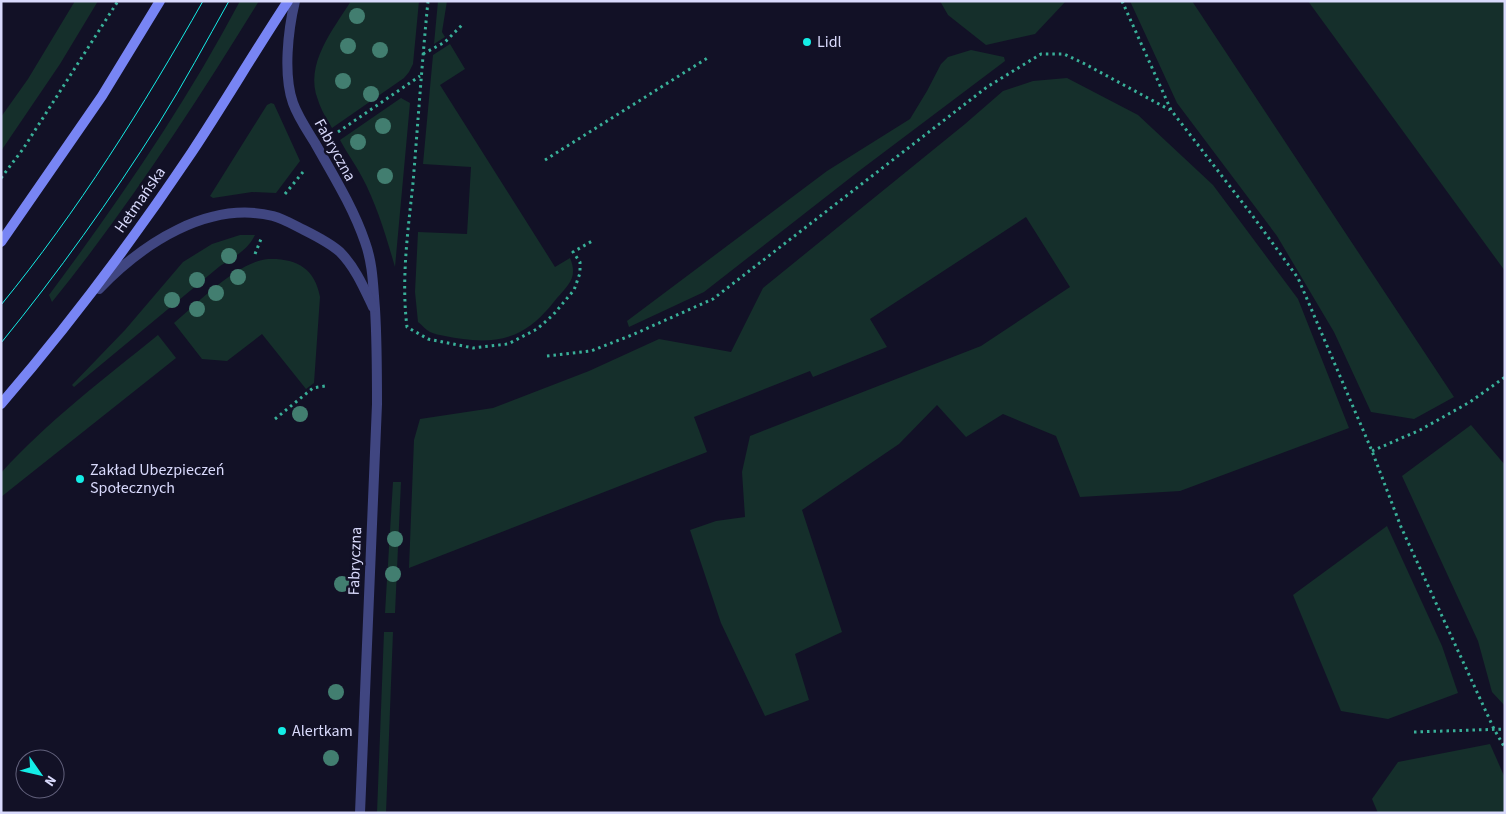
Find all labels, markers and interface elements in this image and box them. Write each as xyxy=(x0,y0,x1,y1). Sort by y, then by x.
place label: Lidl xyxy=(817,31,842,53)
marker: Lidl xyxy=(801,36,813,48)
street label: Fabryczna xyxy=(309,115,361,185)
street label: Hetmańska xyxy=(109,162,171,238)
place label: Zakład Ubezpieczeń Społecznych xyxy=(90,459,225,499)
marker: Zakład Ubezpieczeń Społecznych xyxy=(74,473,86,485)
street label: Fabryczna xyxy=(343,526,367,596)
place label: Alertkam xyxy=(292,720,353,742)
marker: Alertkam xyxy=(276,725,288,737)
north arrow xyxy=(15,749,65,799)
text: N xyxy=(39,771,61,790)

